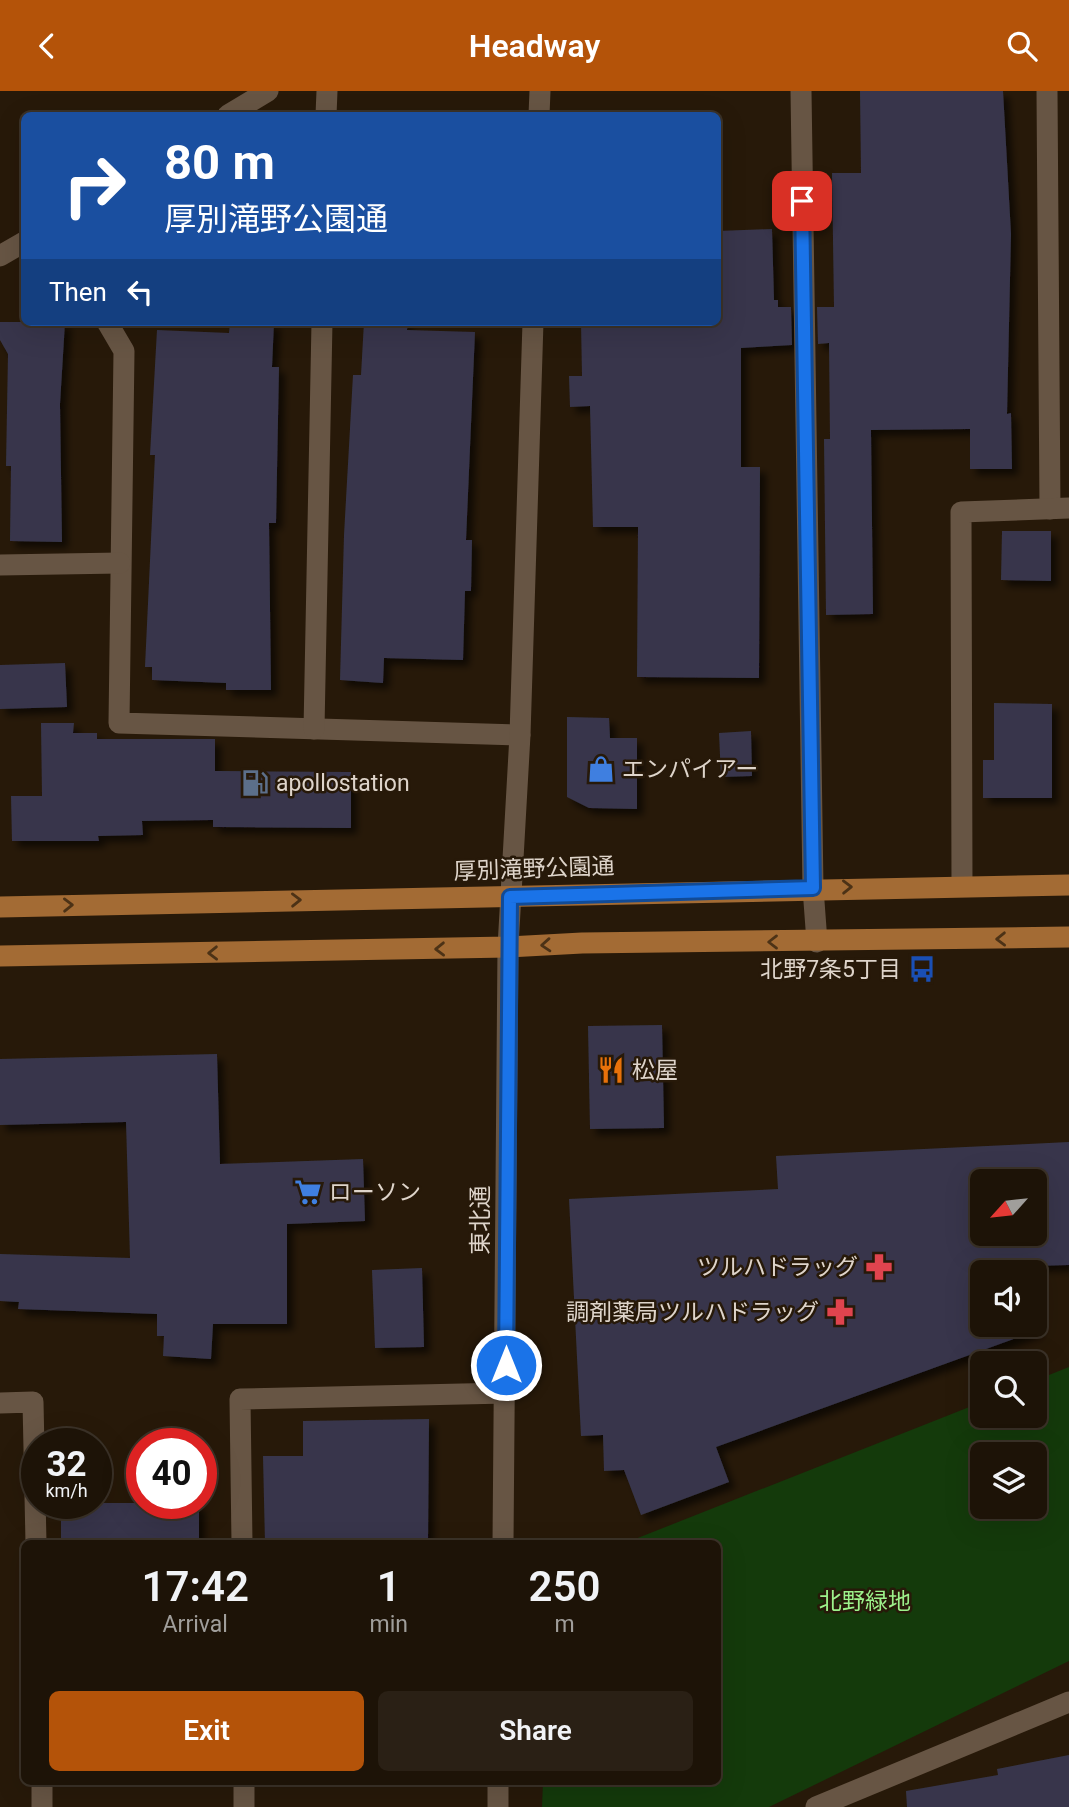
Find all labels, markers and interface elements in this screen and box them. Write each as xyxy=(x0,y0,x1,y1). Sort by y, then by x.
icon: back xyxy=(28,27,66,65)
text: Headway xyxy=(469,27,600,65)
icon: search xyxy=(1003,27,1041,65)
text: 80 m xyxy=(164,134,275,191)
icon: right xyxy=(49,140,140,231)
pin xyxy=(772,171,832,231)
icon: arrive xyxy=(783,182,821,220)
text: 厚別滝野公園通 xyxy=(164,200,388,238)
icon: left xyxy=(121,273,159,311)
text: Then xyxy=(49,277,107,307)
shop icon: エンパイアー xyxy=(586,754,616,784)
place label: エンパイアー xyxy=(622,756,759,783)
fuel station icon: apollostation xyxy=(240,768,270,798)
place label: apollostation xyxy=(276,770,410,797)
street label: 厚別滝野公園通 xyxy=(453,853,615,885)
one-way arrow xyxy=(842,880,853,895)
one-way arrow xyxy=(291,892,301,908)
one-way arrow xyxy=(63,898,74,913)
one-way arrow xyxy=(995,931,1006,946)
one-way arrow xyxy=(768,934,778,950)
one-way arrow xyxy=(540,937,551,952)
one-way arrow xyxy=(434,941,445,956)
one-way arrow xyxy=(207,945,218,960)
bus stop icon: 北野7条5丁目 xyxy=(907,954,937,984)
place label: 北野7条5丁目 xyxy=(760,956,901,983)
restaurant icon: 松屋 xyxy=(596,1055,626,1085)
place label: 松屋 xyxy=(632,1057,678,1084)
north arrow xyxy=(970,1169,1046,1246)
map controls xyxy=(970,1169,1047,1519)
supermarket icon: ローソン xyxy=(293,1177,323,1207)
place label: ローソン xyxy=(329,1179,421,1206)
street label: 東北通 xyxy=(467,1186,494,1255)
pharmacy icon: ツルハドラッグ xyxy=(864,1252,894,1282)
place label: ツルハドラッグ xyxy=(697,1254,858,1281)
button: sound xyxy=(970,1260,1047,1337)
pharmacy icon: 調剤薬局ツルハドラッグ xyxy=(825,1297,855,1327)
place label: 調剤薬局ツルハドラッグ xyxy=(566,1299,819,1326)
position arrow xyxy=(469,1328,543,1402)
button: search xyxy=(970,1351,1047,1428)
speed limit sign: 40 xyxy=(126,1428,217,1519)
button: layers xyxy=(970,1442,1047,1519)
text: 32 xyxy=(46,1444,87,1485)
text: km/h xyxy=(45,1480,88,1501)
text: 17:42 xyxy=(142,1562,249,1611)
text: 1 xyxy=(377,1562,401,1611)
text: 250 xyxy=(528,1562,600,1611)
park label: 北野緑地 xyxy=(819,1588,911,1615)
text: Arrival xyxy=(163,1611,228,1638)
text: min xyxy=(369,1611,408,1638)
text: m xyxy=(554,1611,575,1638)
button: Exit xyxy=(49,1691,364,1771)
button: Share xyxy=(378,1691,693,1771)

